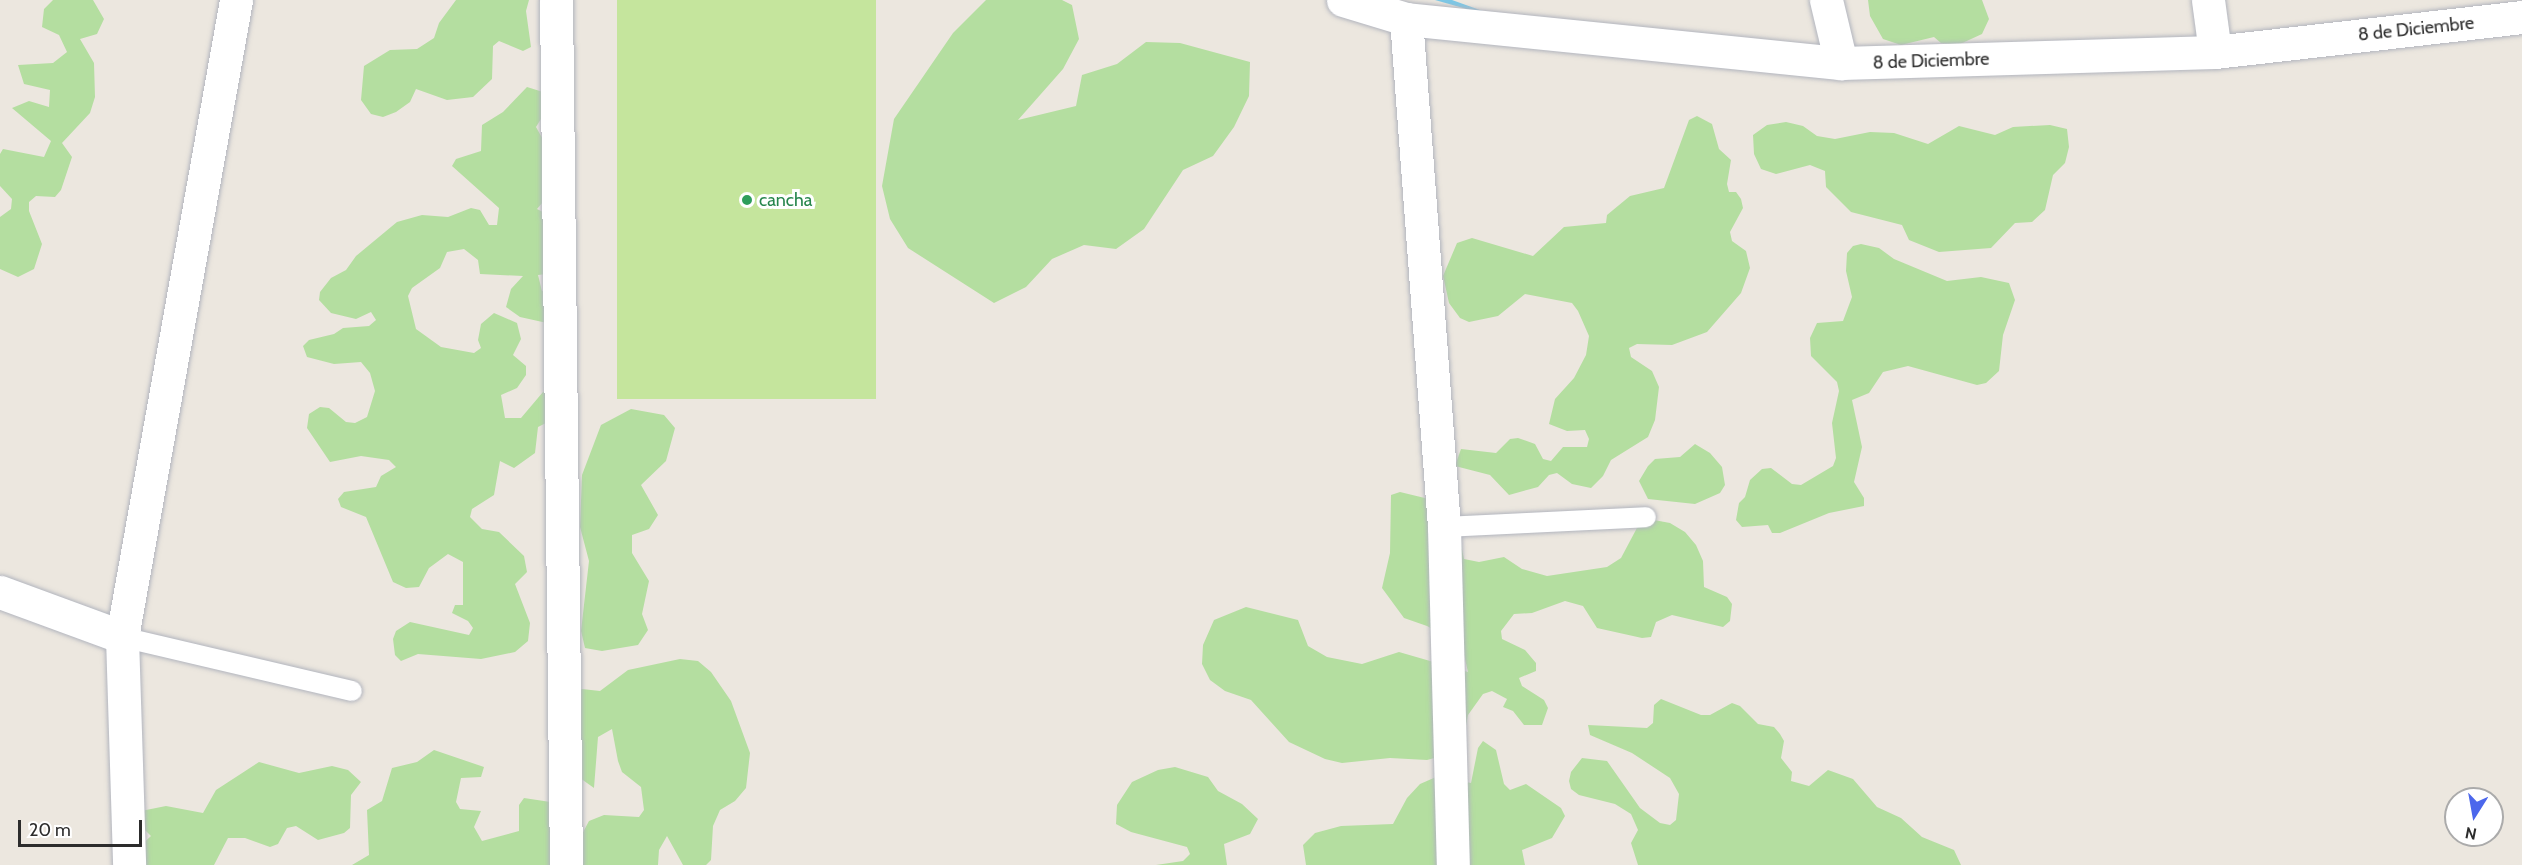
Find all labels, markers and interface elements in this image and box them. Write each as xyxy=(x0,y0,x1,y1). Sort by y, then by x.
street label: 8 de Diciembre xyxy=(2357,12,2475,46)
street label: 8 de Diciembre xyxy=(1872,48,1990,74)
place label: cancha xyxy=(759,189,812,211)
marker: cancha xyxy=(740,193,754,207)
north arrow xyxy=(2444,787,2504,847)
scale bar xyxy=(21,808,146,846)
text: 20 m xyxy=(29,819,71,841)
text: N xyxy=(2463,823,2478,844)

